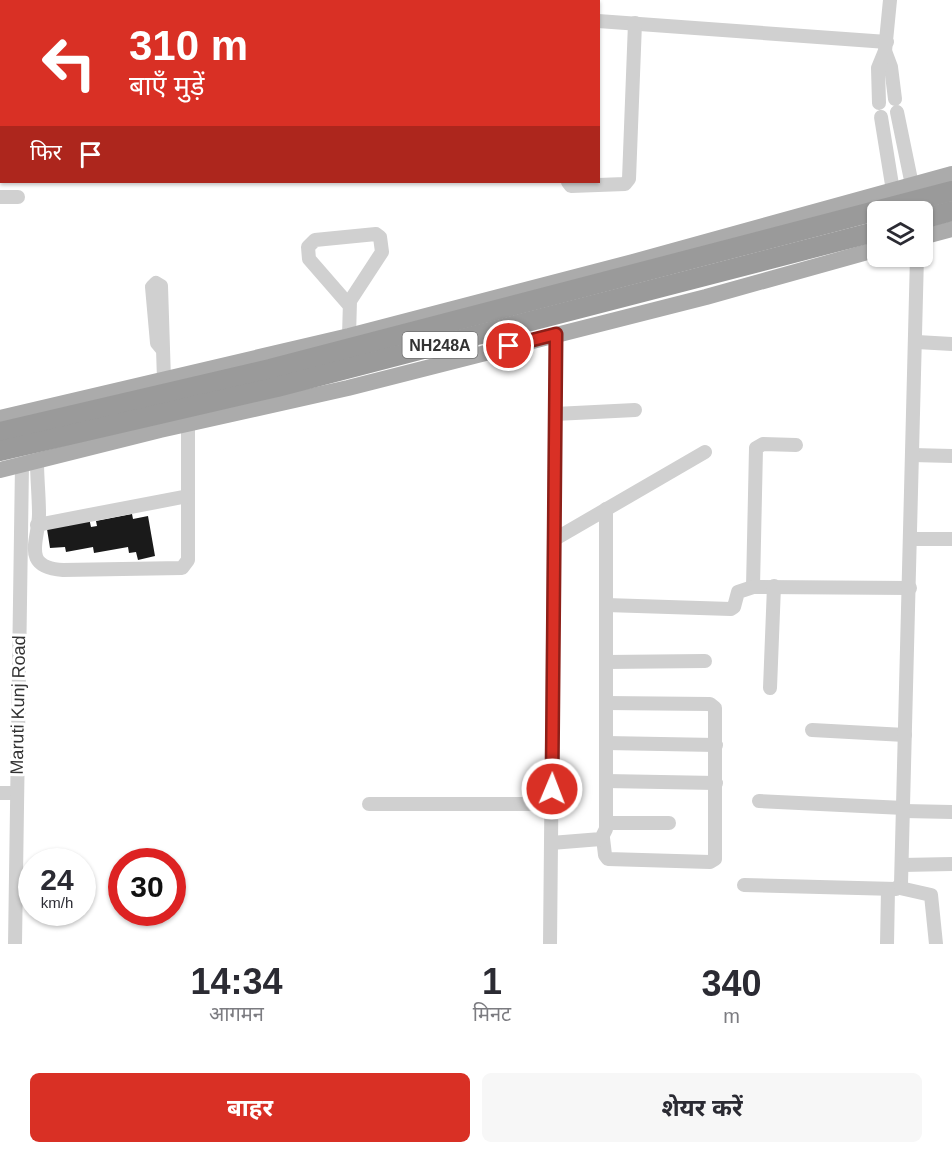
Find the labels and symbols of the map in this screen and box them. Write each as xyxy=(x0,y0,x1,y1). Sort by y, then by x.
pin xyxy=(483,320,534,371)
road number: NH248A xyxy=(402,332,478,358)
street label: Maruti Kunj Road xyxy=(7,635,29,775)
position arrow xyxy=(520,757,584,821)
speed limit sign: 30 xyxy=(108,848,186,926)

